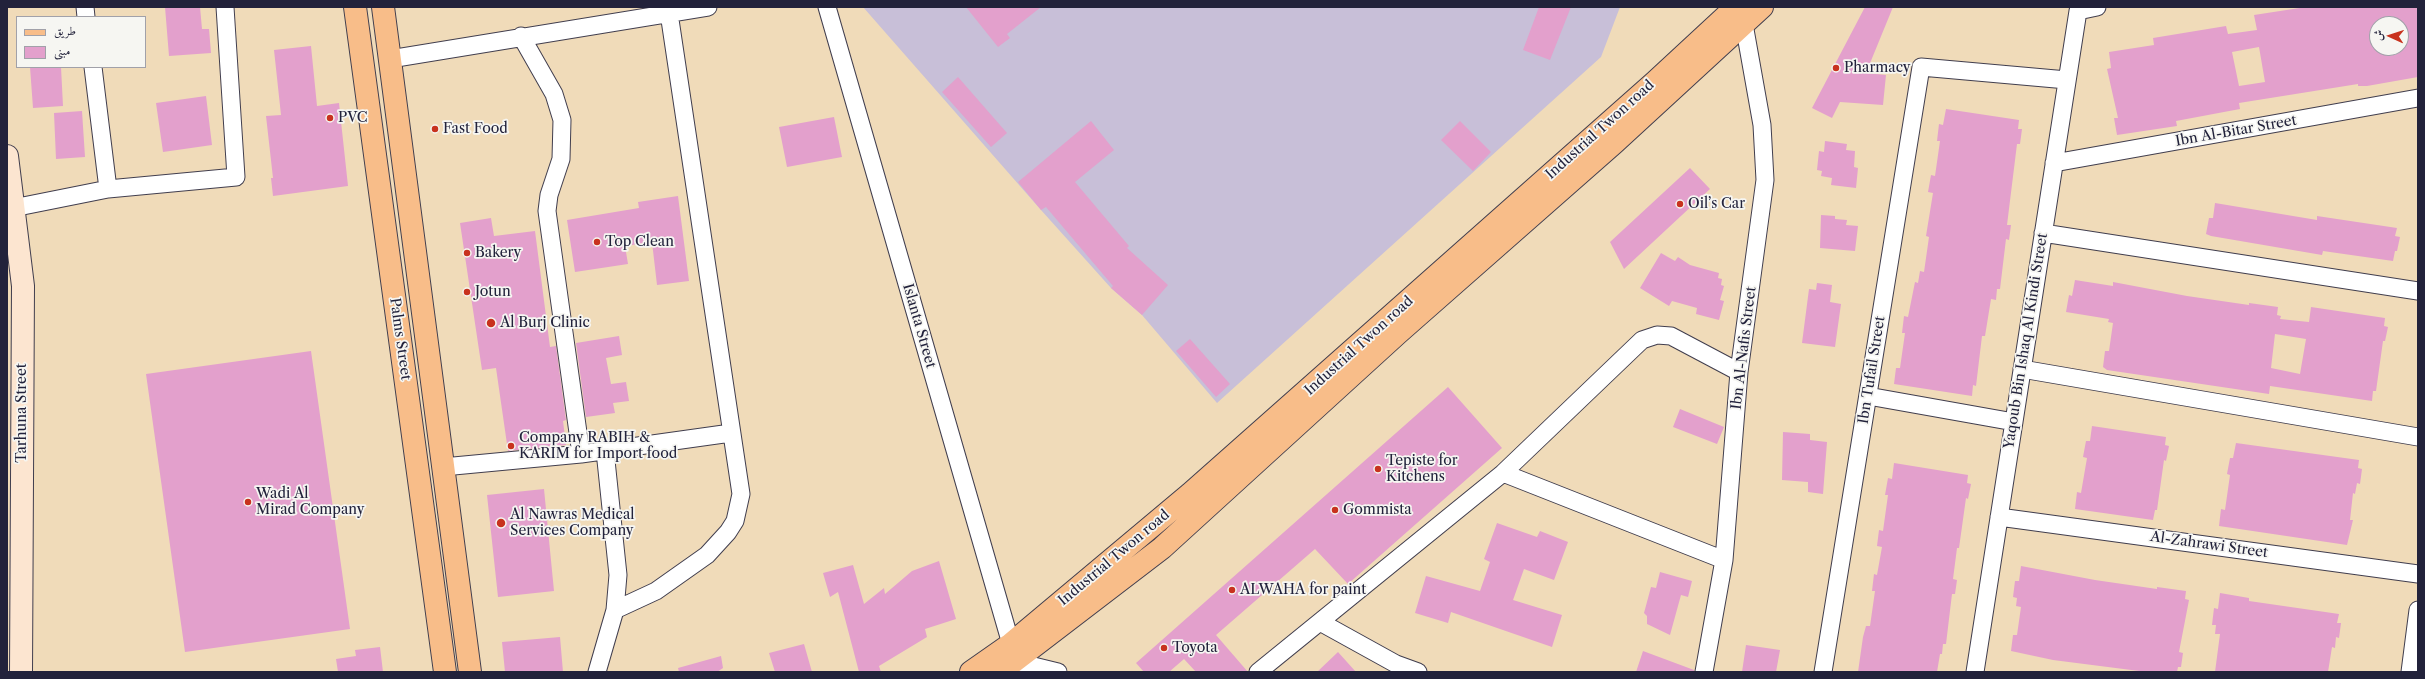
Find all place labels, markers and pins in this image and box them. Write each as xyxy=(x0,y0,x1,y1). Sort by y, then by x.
place label: Pharmacy xyxy=(1844,60,1911,76)
marker: Pharmacy xyxy=(1831,63,1841,73)
place label: PVC xyxy=(338,110,368,126)
marker: PVC xyxy=(325,113,335,123)
place label: Fast Food xyxy=(443,121,508,137)
marker: Fast Food xyxy=(430,124,440,134)
place label: Oil’s Car xyxy=(1688,196,1745,212)
marker: Oil’s Car xyxy=(1675,199,1685,209)
place label: Top Clean xyxy=(605,234,674,250)
marker: Top Clean xyxy=(592,237,602,247)
place label: Bakery xyxy=(475,245,521,261)
marker: Bakery xyxy=(462,248,472,258)
place label: Jotun xyxy=(475,284,511,300)
marker: Jotun xyxy=(462,287,472,297)
place label: Al Burj Clinic xyxy=(500,315,590,331)
marker: Al Burj Clinic xyxy=(485,317,497,329)
place label: Company RABIH & KARIM for Import food xyxy=(519,430,677,462)
marker: Company RABIH & KARIM for Import food xyxy=(506,441,516,451)
place label: Tepiste for Kitchens xyxy=(1386,453,1458,486)
marker: Tepiste for Kitchens xyxy=(1373,464,1383,474)
place label: Wadi Al Mirad Company xyxy=(256,486,364,518)
marker: Wadi Al Mirad Company xyxy=(243,497,253,507)
place label: Gommista xyxy=(1343,502,1412,518)
marker: Gommista xyxy=(1330,505,1340,515)
place label: Al Nawras Medical Services Company xyxy=(510,507,634,540)
marker: Al Nawras Medical Services Company xyxy=(495,517,507,529)
place label: ALWAHA for paint xyxy=(1240,582,1366,598)
marker: ALWAHA for paint xyxy=(1227,585,1237,595)
place label: Toyota xyxy=(1172,640,1218,656)
marker: Toyota xyxy=(1159,643,1169,653)

